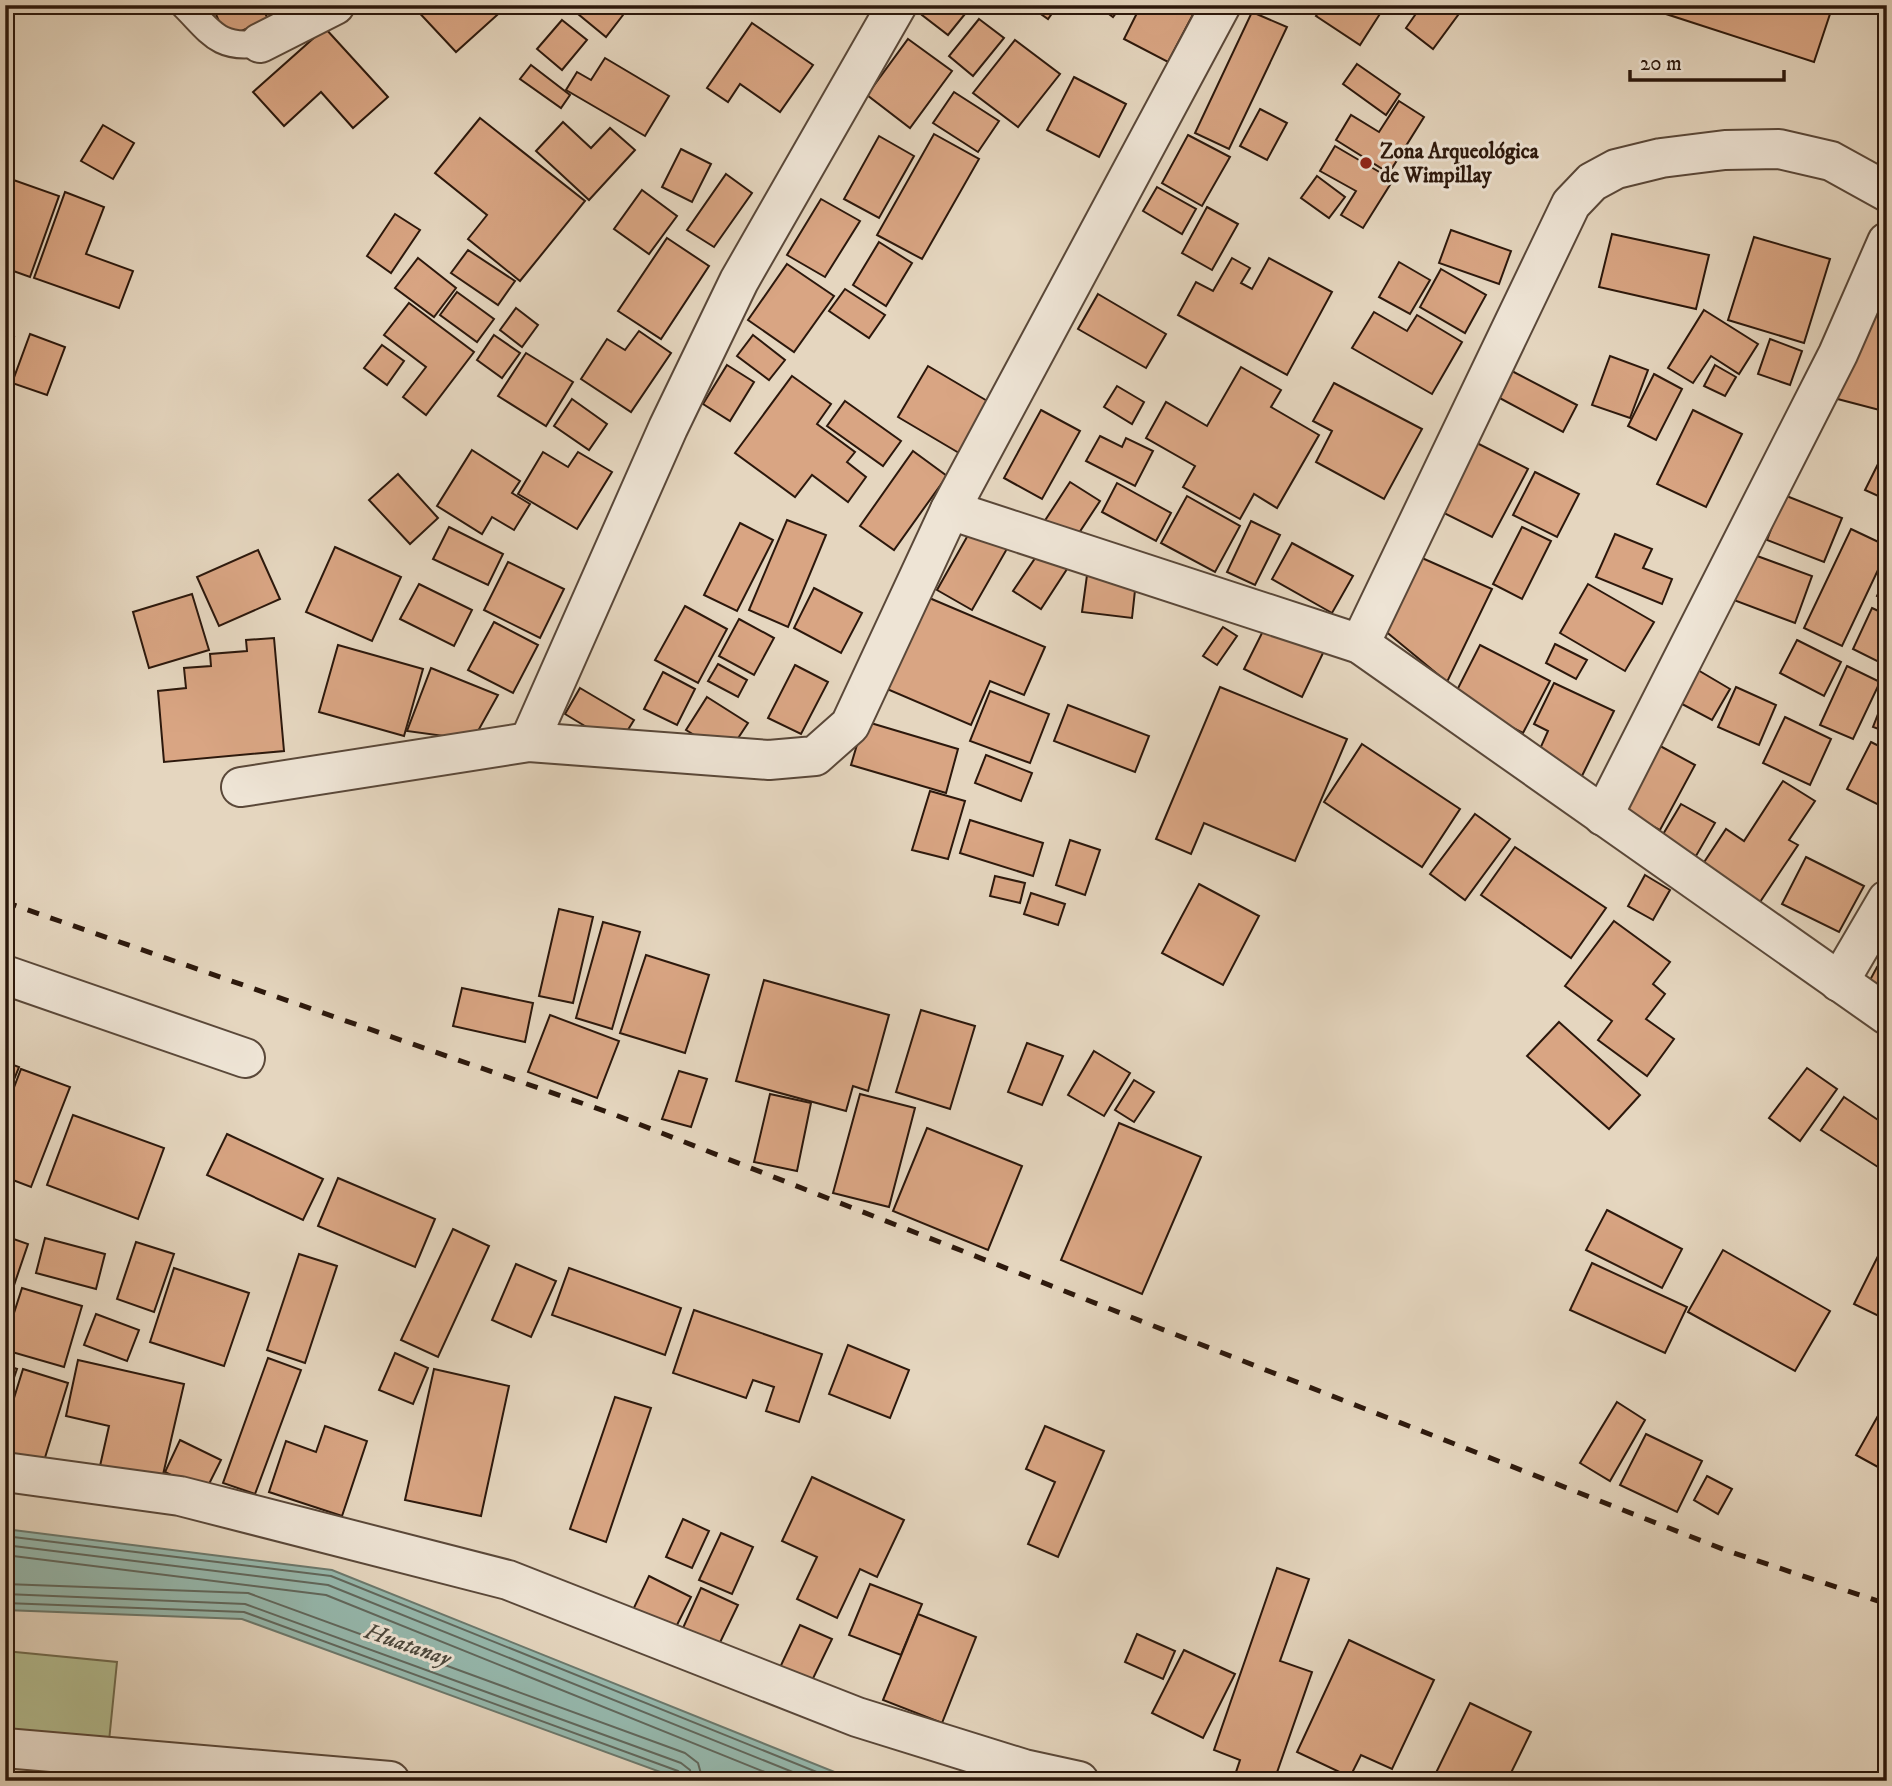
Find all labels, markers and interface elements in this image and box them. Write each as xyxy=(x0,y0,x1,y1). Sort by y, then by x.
scale bar xyxy=(1630,38,1784,82)
text: 20 m xyxy=(1640,51,1682,77)
place label: Zona Arqueológica de Wimpillay xyxy=(1380,139,1540,189)
marker: Zona Arqueológica de Wimpillay xyxy=(1358,155,1374,171)
water label: Huatanay xyxy=(360,1617,456,1674)

